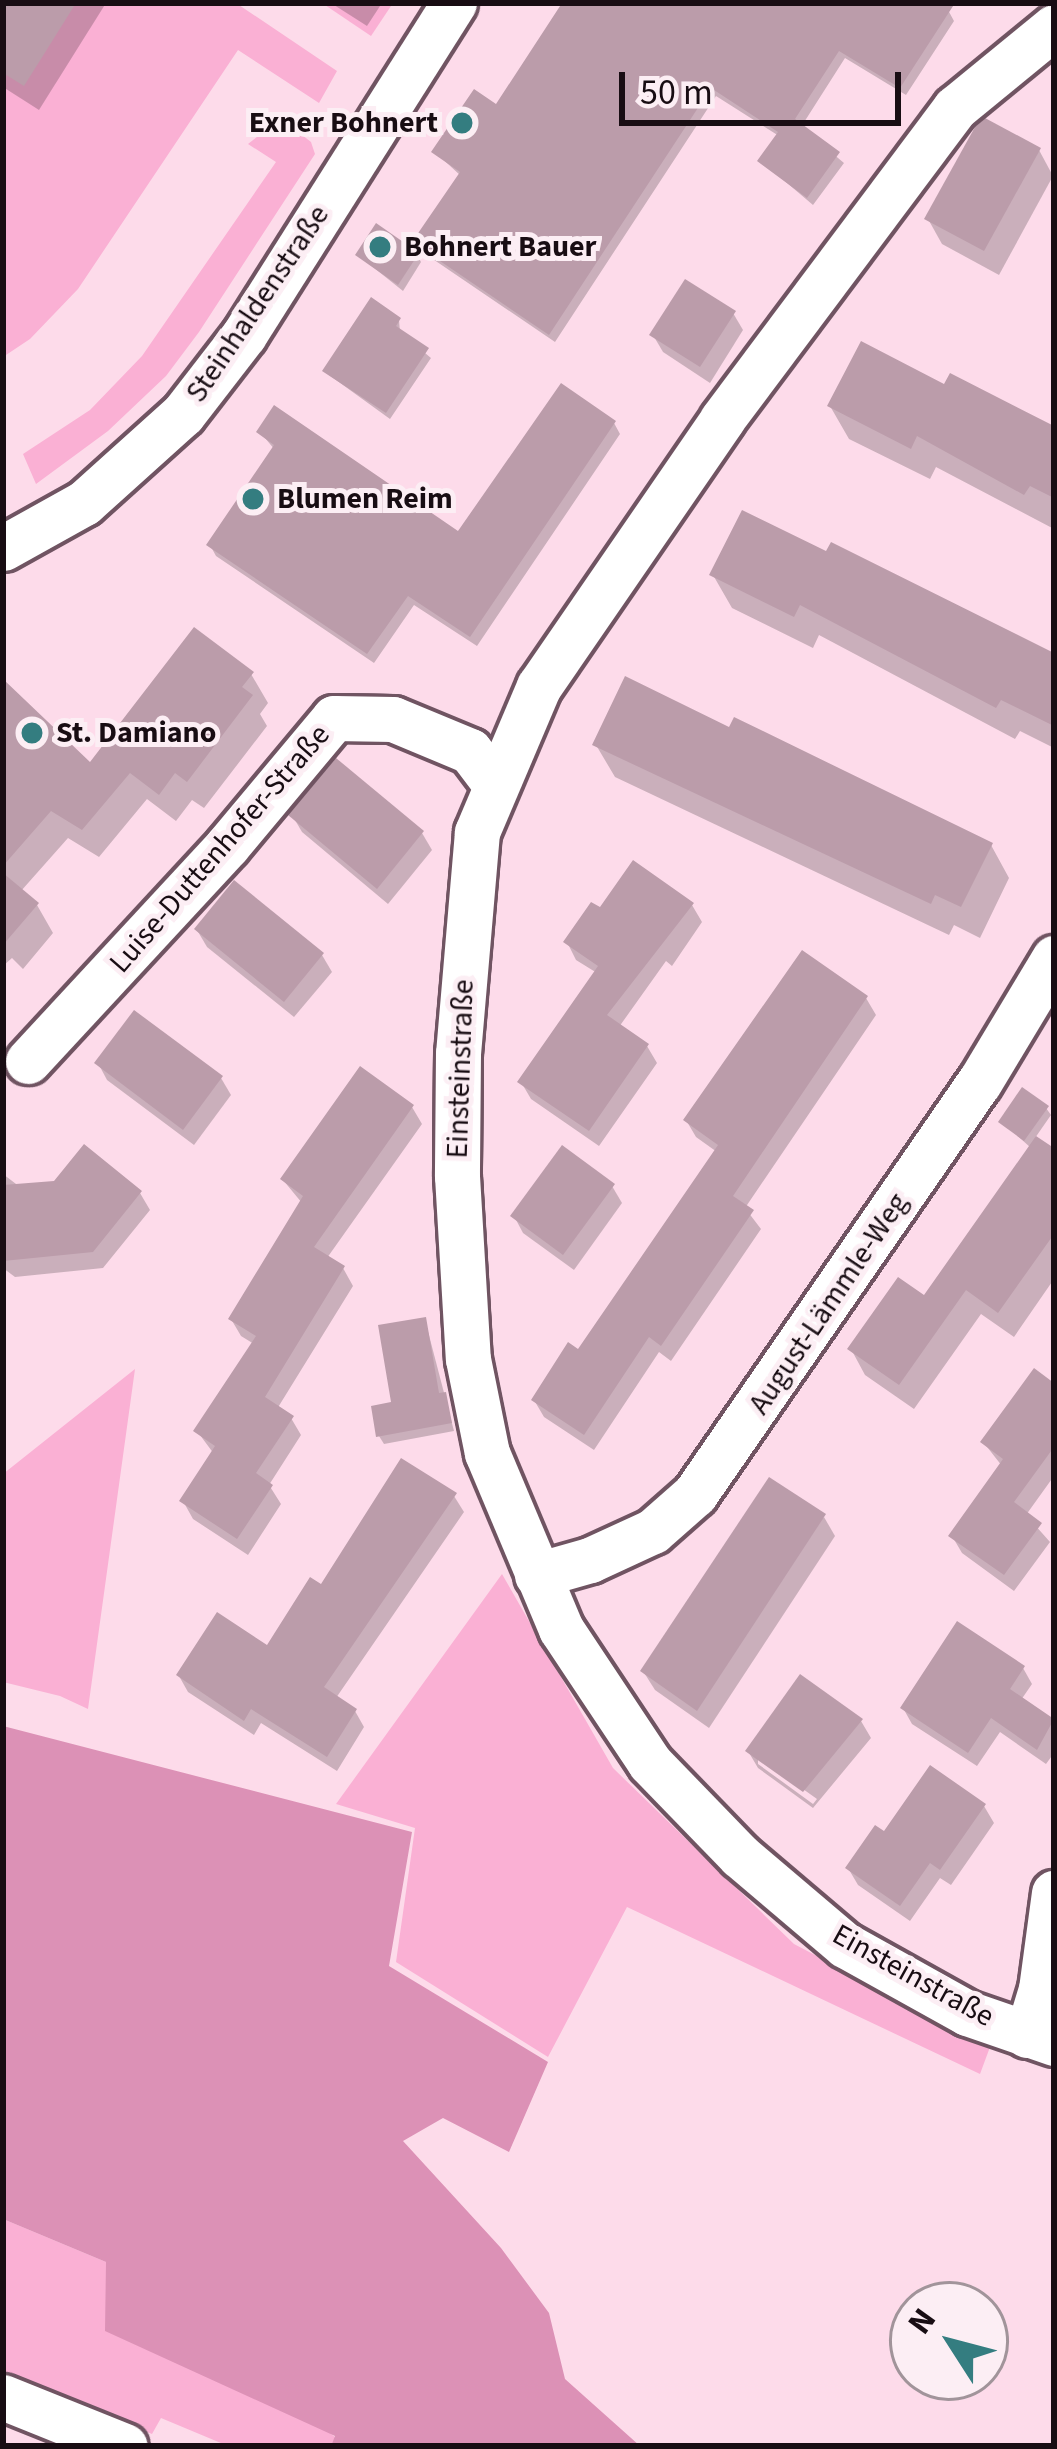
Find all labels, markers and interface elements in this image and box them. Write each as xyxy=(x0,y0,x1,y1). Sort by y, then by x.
scale bar xyxy=(625,48,907,122)
text: 50 m xyxy=(640,67,713,118)
place label: Exner Bohnert xyxy=(249,105,438,141)
marker: Exner Bohnert xyxy=(449,110,475,136)
street label: Steinhaldenstraße xyxy=(179,199,337,409)
place label: Bohnert Bauer xyxy=(404,229,597,265)
marker: Bohnert Bauer xyxy=(367,234,393,260)
place label: Blumen Reim xyxy=(277,481,453,517)
marker: Blumen Reim xyxy=(240,486,266,512)
place label: St. Damiano xyxy=(56,715,216,751)
street label: Luise-Duttenhofer-Straße xyxy=(102,718,338,980)
marker: St. Damiano xyxy=(19,720,45,746)
street label: Einsteinstraße xyxy=(440,979,482,1159)
street label: August-Lämmle-Weg xyxy=(742,1187,916,1421)
street label: Einsteinstraße xyxy=(826,1917,1000,2035)
north arrow xyxy=(889,2281,1009,2401)
text: N xyxy=(896,2299,947,2344)

